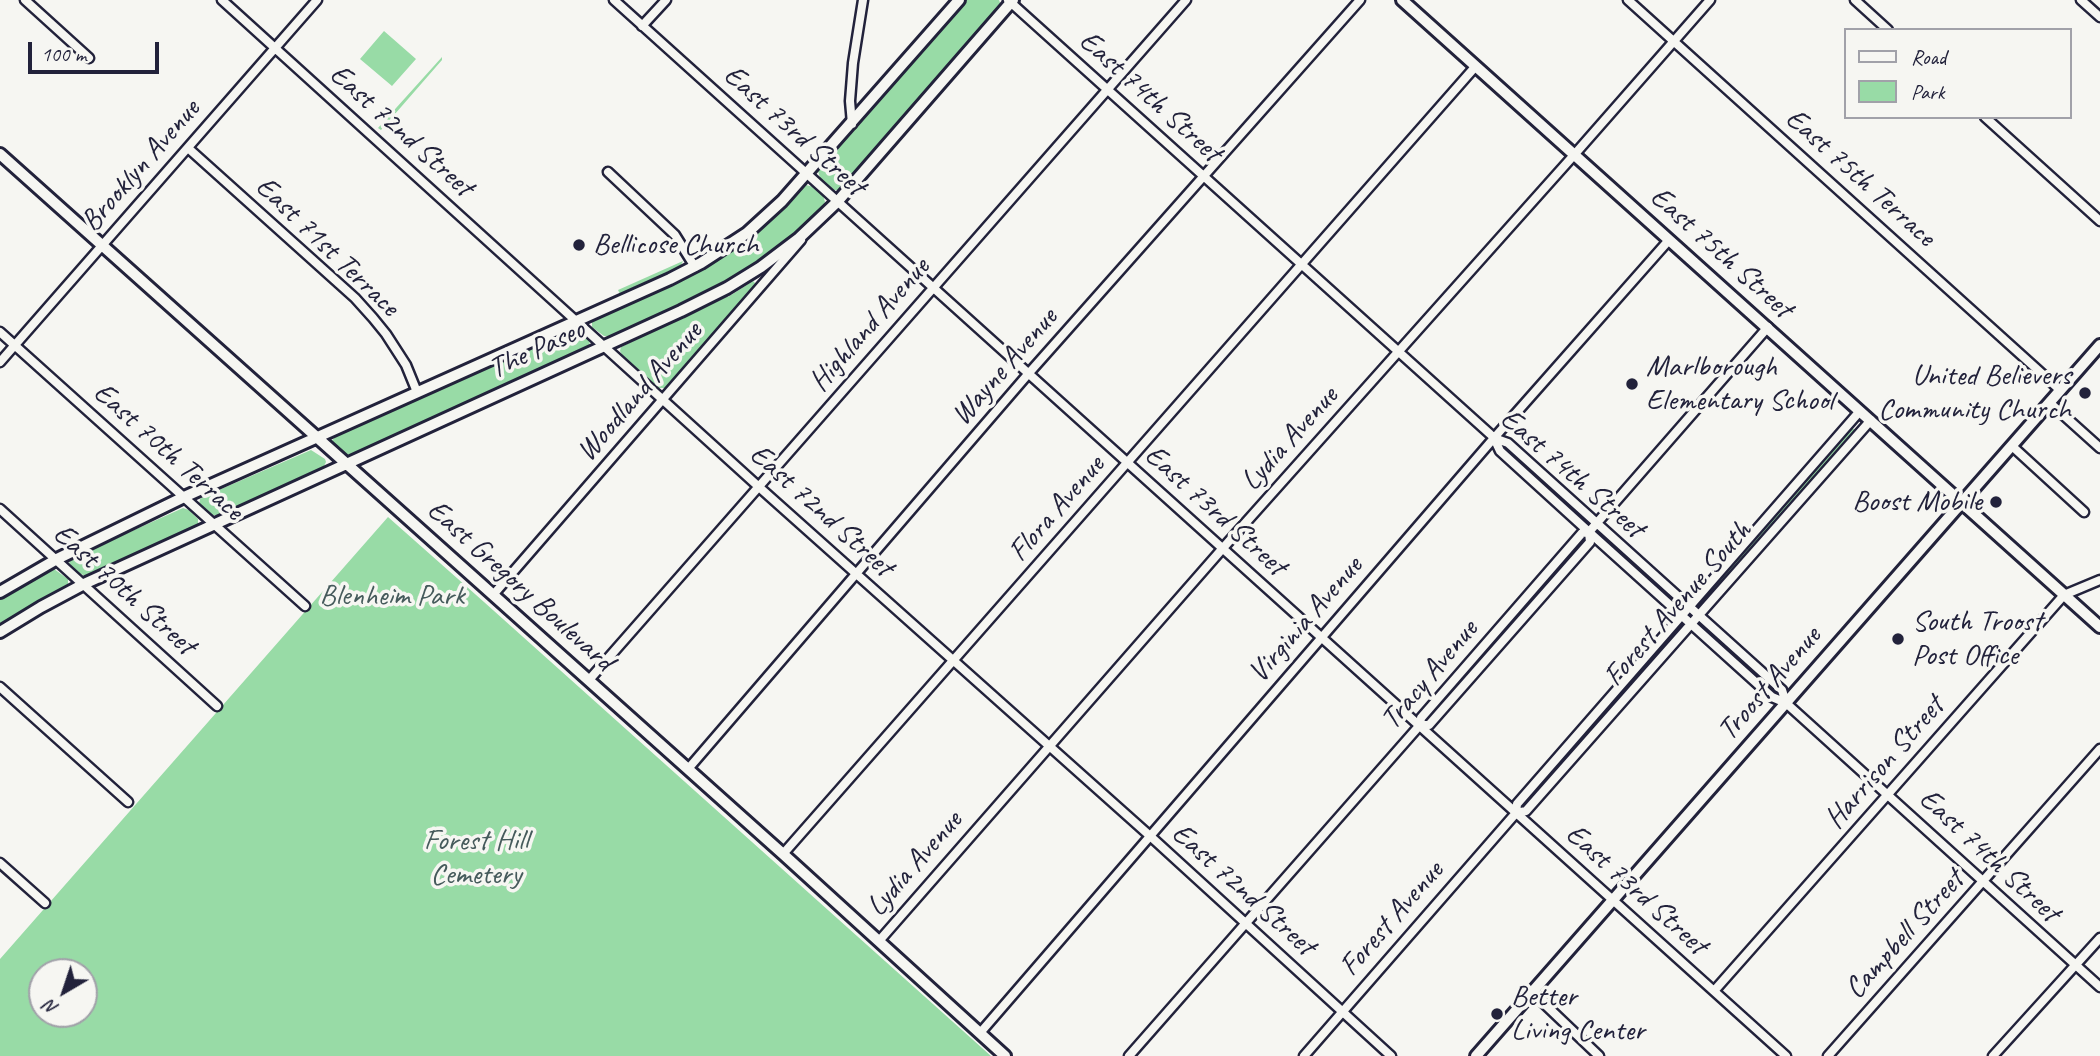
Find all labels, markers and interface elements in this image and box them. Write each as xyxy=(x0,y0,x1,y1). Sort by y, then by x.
street label: East 74th Street xyxy=(1071,24,1229,170)
scale bar xyxy=(32,28,163,72)
legend xyxy=(1844,28,2072,119)
text: 100 m xyxy=(41,41,86,67)
text: Road xyxy=(1911,44,1946,70)
street label: East 72nd Street xyxy=(322,57,480,205)
street label: East 73rd Street xyxy=(716,58,872,204)
text: Park xyxy=(1911,79,1944,105)
street label: Brooklyn Avenue xyxy=(74,92,208,240)
street label: East 75th Terrace xyxy=(1778,101,1942,255)
street label: East 71st Terrace xyxy=(248,169,406,325)
street label: East 75th Street xyxy=(1642,180,1800,326)
place label: Bellicose Church xyxy=(593,227,759,263)
marker: Bellicose Church xyxy=(571,237,587,253)
street label: Highland Avenue xyxy=(802,251,938,399)
street label: Wayne Avenue xyxy=(944,301,1066,433)
street label: The Paseo xyxy=(483,312,591,388)
street label: Woodland Avenue xyxy=(570,315,710,469)
place label: Marlborough Elementary School xyxy=(1646,349,1833,420)
place label: United Believers Community Church xyxy=(1878,358,2071,428)
street label: East 70th Terrace xyxy=(86,375,250,529)
marker: Marlborough Elementary School xyxy=(1624,376,1640,392)
street label: Lydia Avenue xyxy=(1234,379,1346,499)
marker: United Believers Community Church xyxy=(2077,385,2093,401)
street label: East 74th Street xyxy=(1492,402,1652,546)
street label: East 72nd Street xyxy=(742,437,900,585)
street label: East 73rd Street xyxy=(1137,438,1293,584)
street label: Flora Avenue xyxy=(1001,449,1113,569)
place label: Boost Mobile xyxy=(1852,484,1982,520)
street label: East Gregory Boulevard xyxy=(419,493,621,679)
marker: Boost Mobile xyxy=(1988,494,2004,510)
street label: Forest Avenue South xyxy=(1596,514,1760,694)
street label: East 70th Street xyxy=(45,517,203,663)
street label: Virginia Avenue xyxy=(1241,549,1371,691)
park label: Blenheim Park xyxy=(320,578,464,614)
place label: South Troost Post Office xyxy=(1912,604,2042,674)
street label: Tracy Avenue xyxy=(1374,613,1486,737)
street label: Troost Avenue xyxy=(1711,619,1829,749)
marker: South Troost Post Office xyxy=(1890,631,1906,647)
street label: Harrison Street xyxy=(1818,689,1952,837)
street label: East 74th Street xyxy=(1911,782,2067,930)
street label: Lydia Avenue xyxy=(859,804,971,924)
street label: East 72nd Street xyxy=(1164,816,1322,964)
street label: East 73rd Street xyxy=(1558,817,1714,963)
park label: Forest Hill Cemetery xyxy=(424,823,528,894)
street label: Forest Avenue xyxy=(1332,854,1452,984)
street label: Campbell Street xyxy=(1838,863,1972,1007)
north arrow xyxy=(28,958,98,1028)
place label: Better Living Center xyxy=(1511,979,1645,1050)
text: N xyxy=(39,995,63,1021)
marker: Better Living Center xyxy=(1489,1006,1505,1022)

